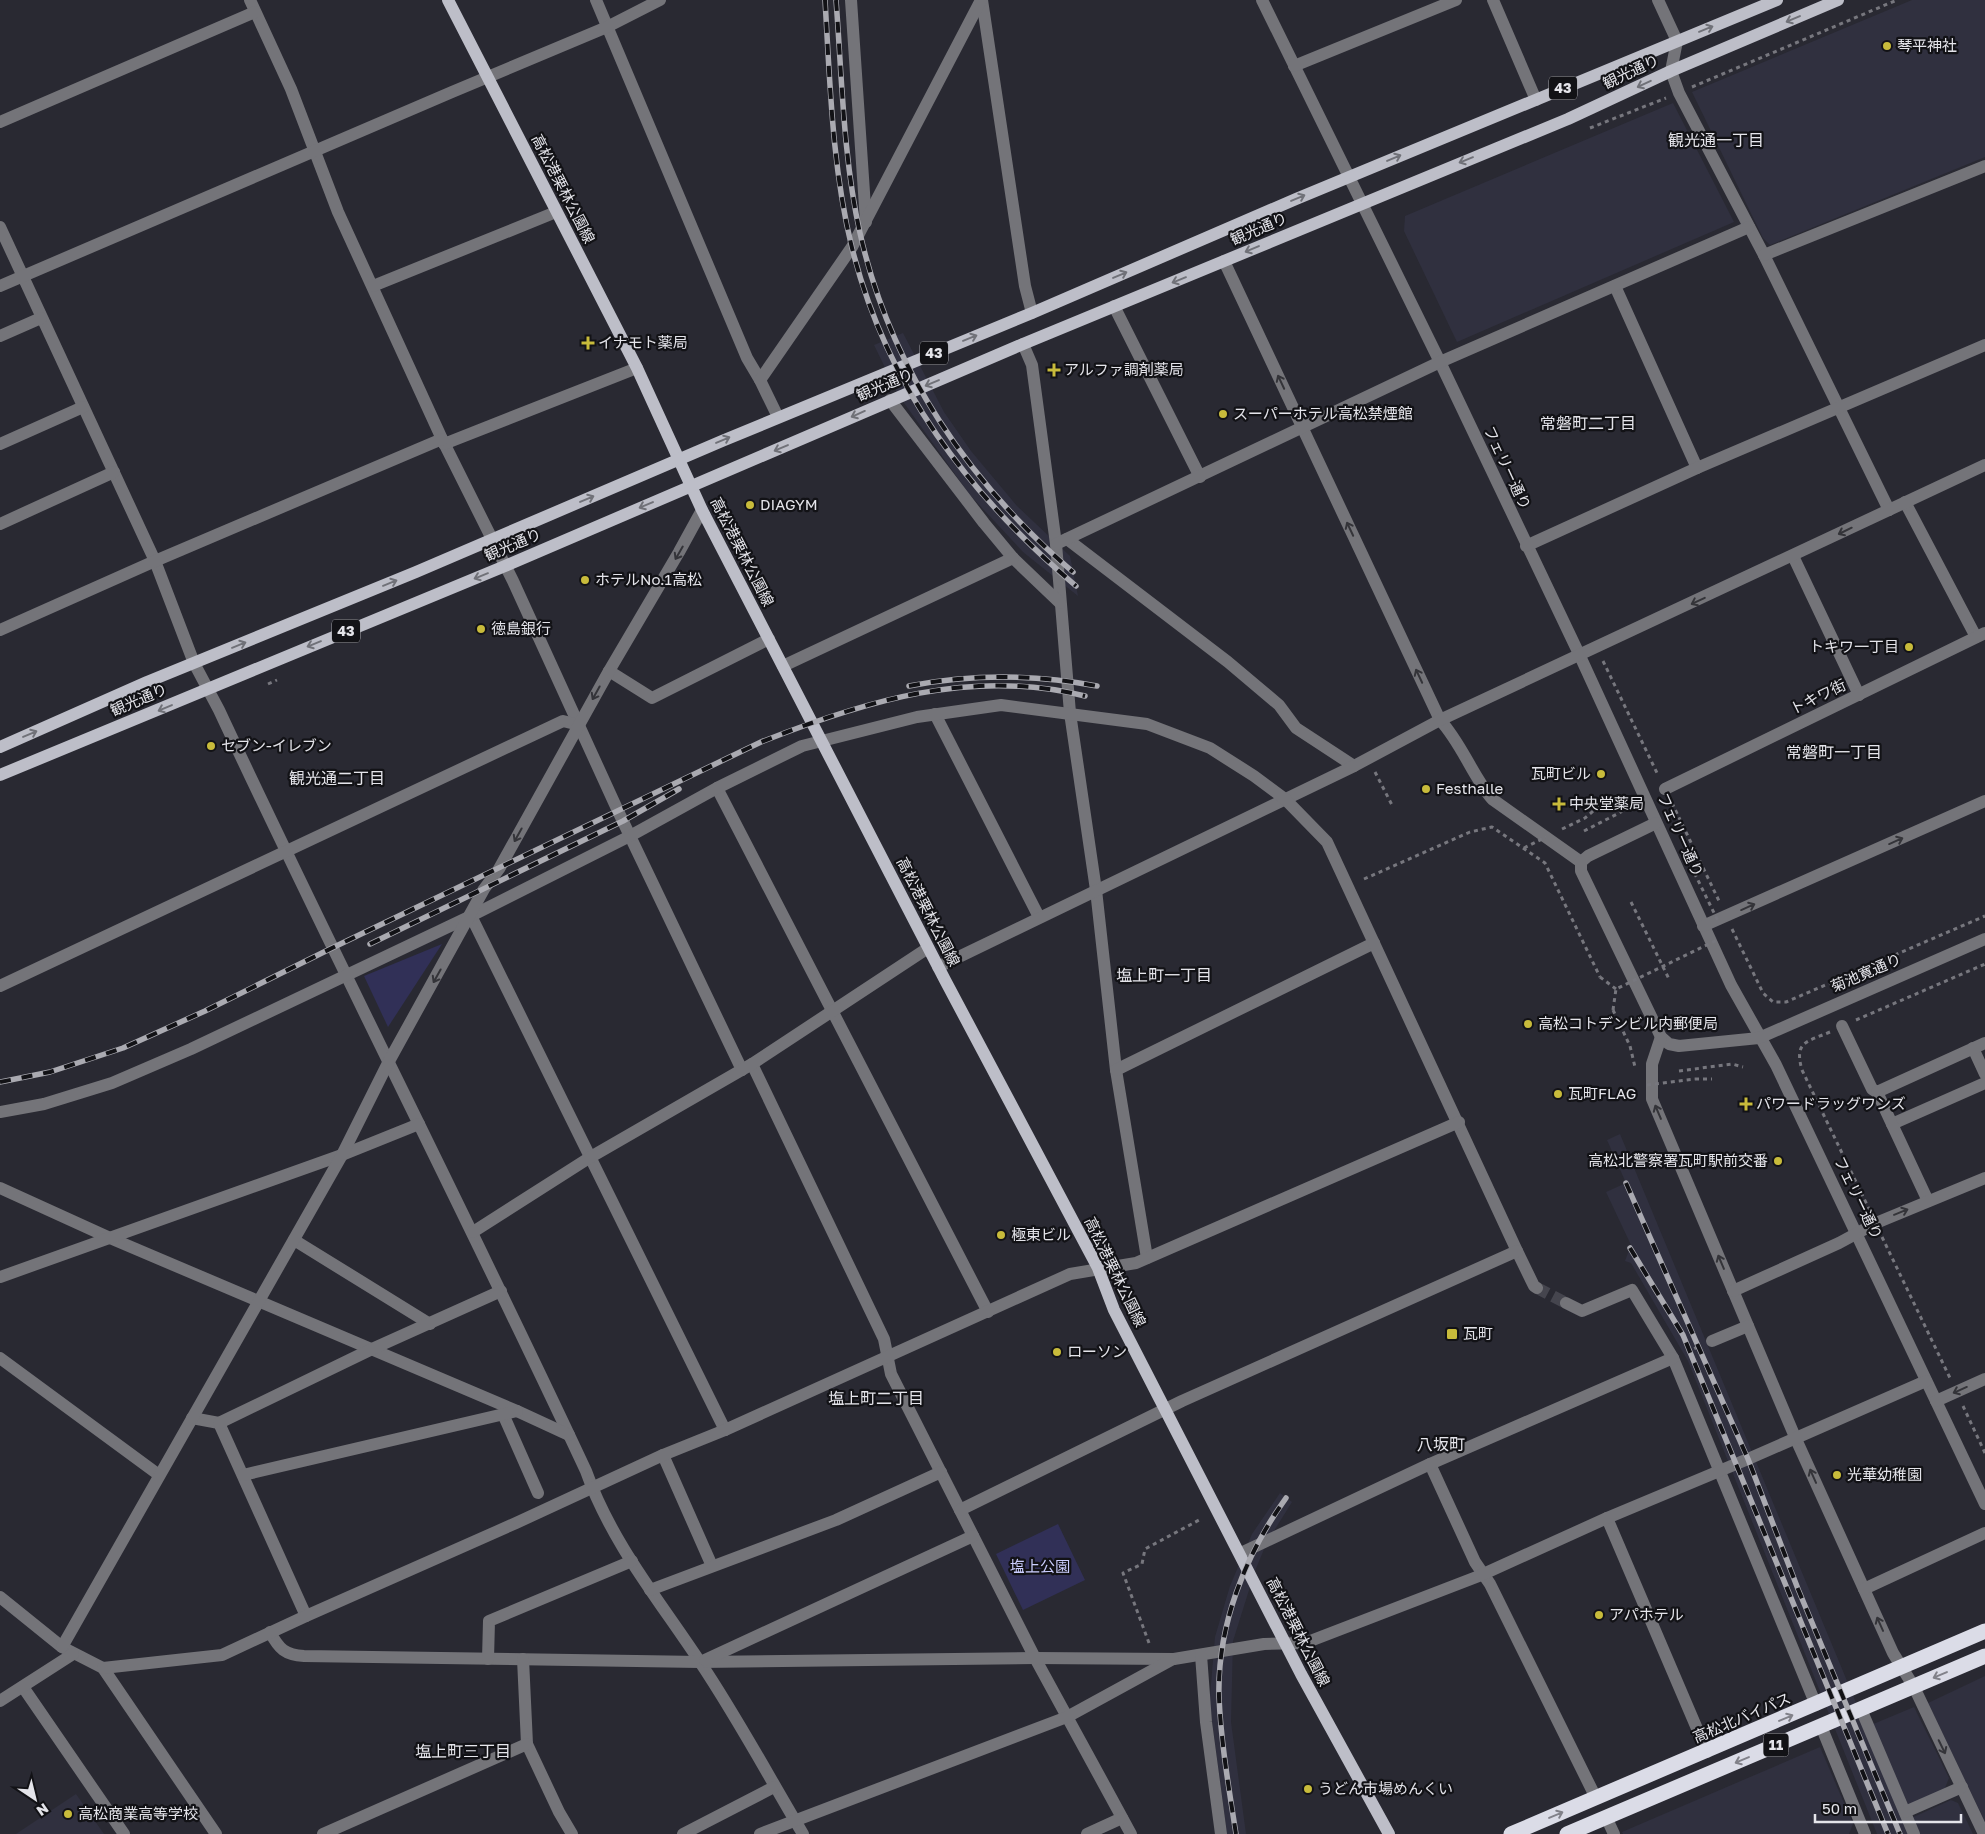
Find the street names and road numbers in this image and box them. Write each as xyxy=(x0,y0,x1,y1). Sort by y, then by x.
street label: 観光通り xyxy=(1600,50,1662,92)
road number: 43 xyxy=(1549,76,1577,100)
street label: 高松港栗林公園線 xyxy=(529,131,599,246)
street label: 観光通り xyxy=(1227,208,1290,248)
road number: 43 xyxy=(920,342,948,364)
street label: 観光通り xyxy=(853,364,916,404)
street label: フェリー通り xyxy=(1481,423,1535,512)
street label: 高松港栗林公園線 xyxy=(708,494,778,609)
street label: 観光通り xyxy=(481,524,544,564)
road number: 43 xyxy=(332,620,360,642)
street label: トキワ街 xyxy=(1787,675,1848,717)
street label: 観光通り xyxy=(107,679,170,719)
street label: フェリー通り xyxy=(1654,790,1707,879)
street label: 高松港栗林公園線 xyxy=(894,854,964,969)
street label: 菊池寛通り xyxy=(1828,949,1904,995)
street label: フェリー通り xyxy=(1831,1153,1887,1242)
street label: 高松港栗林公園線 xyxy=(1082,1214,1150,1329)
street label: 高松港栗林公園線 xyxy=(1264,1574,1334,1689)
street label: 高松北バイパス xyxy=(1690,1688,1793,1746)
road number: 11 xyxy=(1764,1734,1788,1756)

